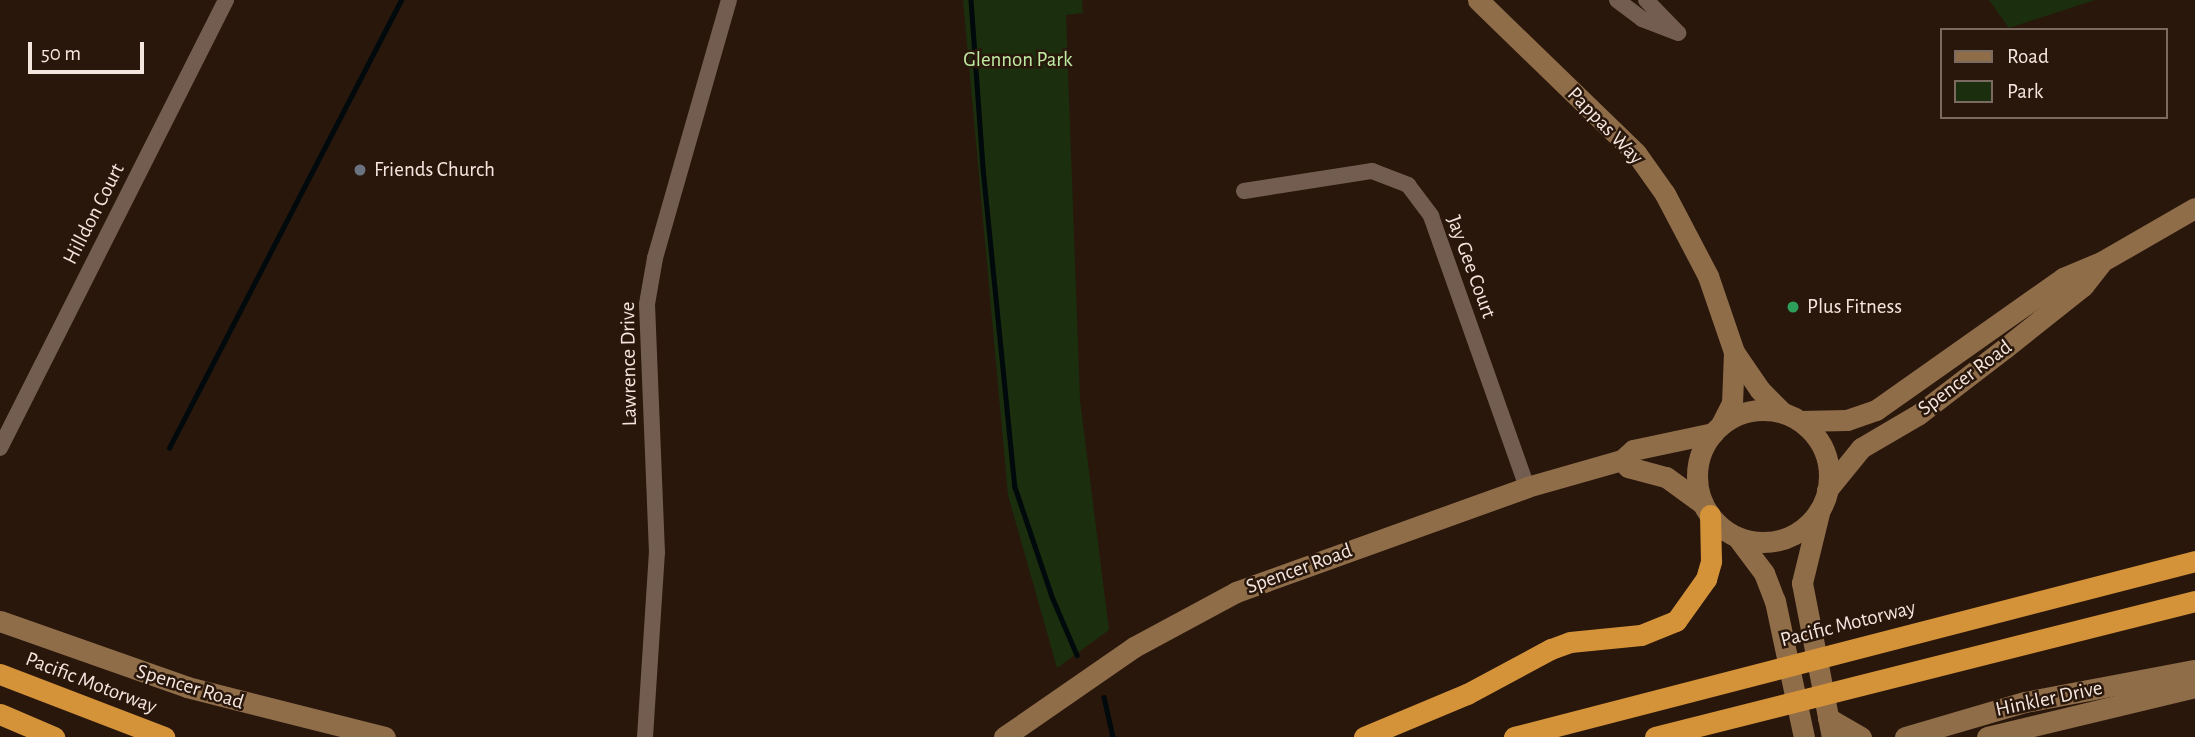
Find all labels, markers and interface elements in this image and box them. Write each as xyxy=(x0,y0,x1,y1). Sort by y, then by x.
scale bar xyxy=(32,28,147,72)
legend xyxy=(1940,28,2167,119)
text: 50 m xyxy=(41,43,81,64)
text: Road xyxy=(2007,46,2049,67)
park label: Glennon Park xyxy=(963,47,1073,73)
text: Park xyxy=(2007,81,2043,102)
street label: Pappas Way xyxy=(1562,82,1648,170)
place label: Friends Church xyxy=(374,157,495,183)
street label: Hilldon Court xyxy=(58,159,130,269)
marker: Friends Church xyxy=(352,162,368,178)
street label: Jay Gee Court xyxy=(1441,212,1501,322)
place label: Plus Fitness xyxy=(1807,294,1902,320)
marker: Plus Fitness xyxy=(1785,299,1801,315)
street label: Lawrence Drive xyxy=(615,302,643,426)
street label: Spencer Road xyxy=(1913,335,2017,421)
street label: Spencer Road xyxy=(1243,538,1355,600)
street label: Pacific Motorway xyxy=(1778,595,1918,653)
street label: Pacific Motorway xyxy=(22,646,160,720)
street label: Spencer Road xyxy=(133,659,247,715)
street label: Hinkler Drive xyxy=(1993,675,2105,723)

